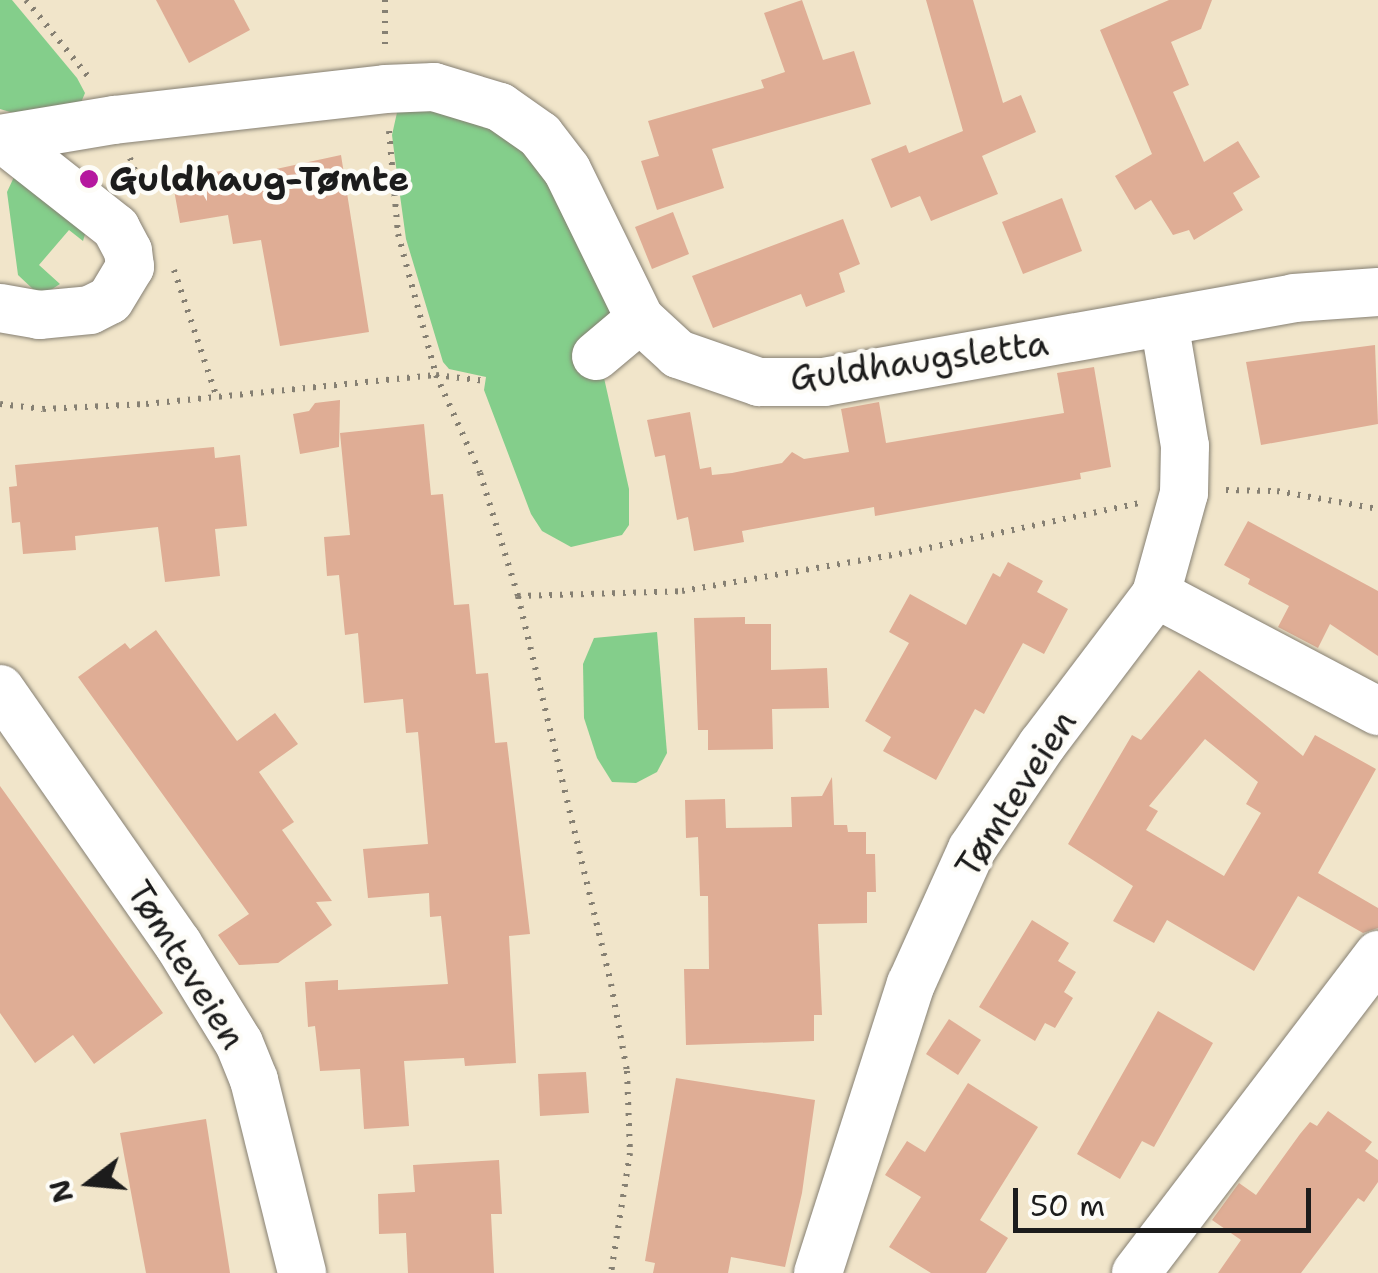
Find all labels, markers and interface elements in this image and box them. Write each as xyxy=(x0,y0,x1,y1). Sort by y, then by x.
place label: Guldhaug-Tømte xyxy=(109,158,409,200)
marker: Guldhaug-Tømte xyxy=(78,168,100,190)
street label: Guldhaugsletta xyxy=(787,322,1051,400)
street label: Tømteveien xyxy=(947,703,1085,885)
street label: Tømteveien xyxy=(118,873,254,1057)
north arrow xyxy=(40,1133,140,1233)
scale bar xyxy=(1018,1168,1316,1230)
text: N xyxy=(40,1175,82,1207)
text: 50 m xyxy=(1030,1185,1105,1226)

